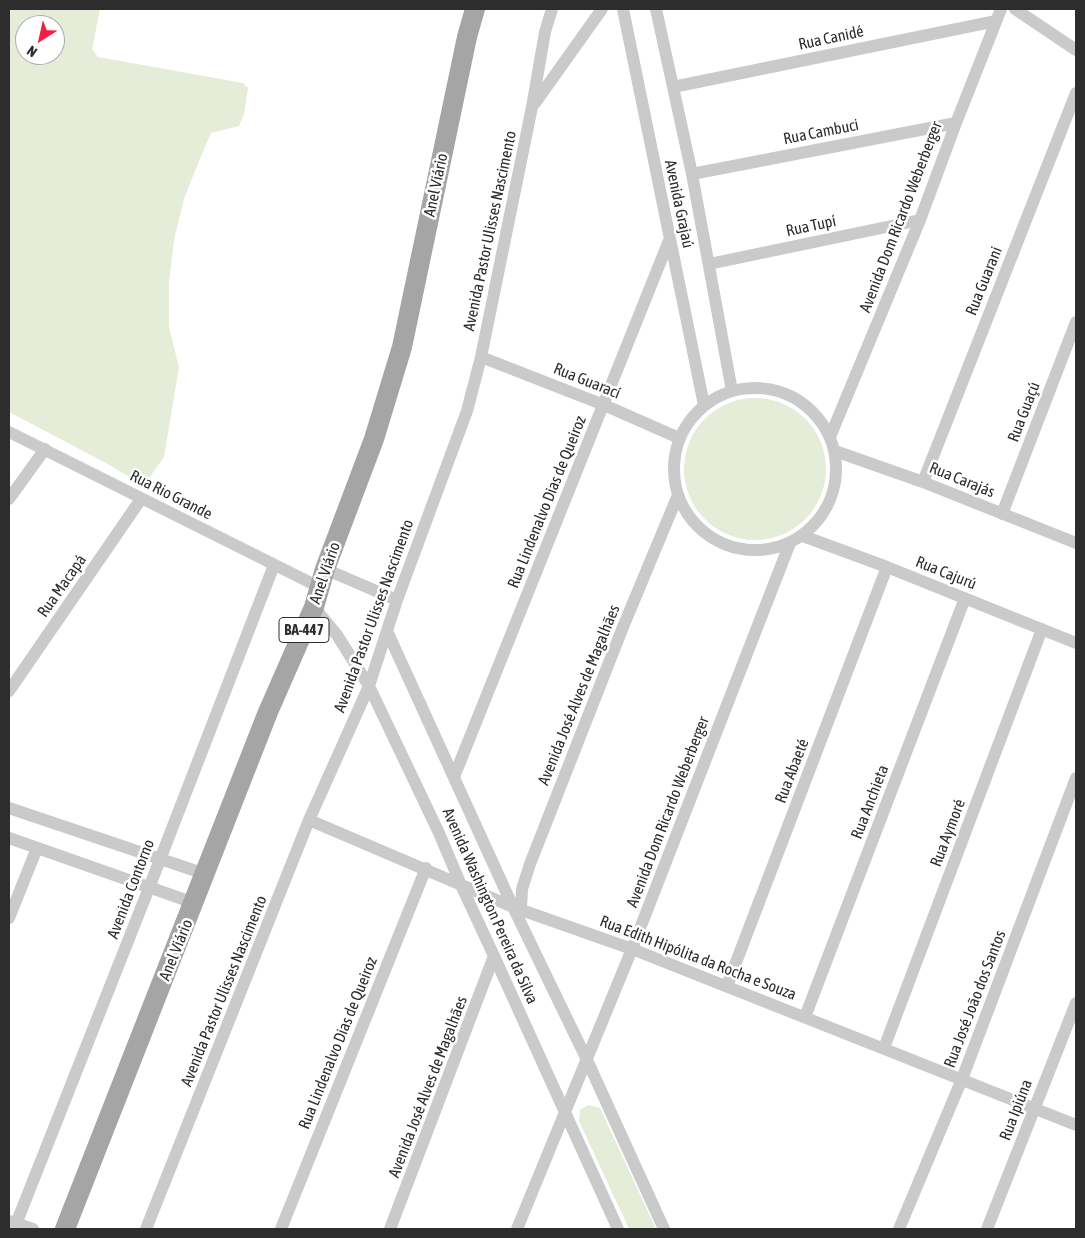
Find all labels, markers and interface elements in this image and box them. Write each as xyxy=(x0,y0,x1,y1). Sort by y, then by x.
north arrow xyxy=(15,15,65,65)
street label: Rua Canidé xyxy=(797,22,865,54)
text: N xyxy=(24,43,40,60)
street label: Rua Cambuci xyxy=(782,115,860,149)
street label: Avenida Dom Ricardo Weberberger xyxy=(856,119,946,315)
street label: Avenida Pastor Ulisses Nascimento xyxy=(459,129,521,333)
street label: Anel Viário xyxy=(420,152,452,218)
street label: Avenida Grajaú xyxy=(660,158,698,250)
street label: Rua Tupí xyxy=(784,211,838,241)
street label: Rua Guarani xyxy=(962,244,1006,318)
street label: Rua Guarací xyxy=(551,359,623,403)
street label: Rua Guaçú xyxy=(1004,379,1044,445)
street label: Rua Lindenalvo Dias de Queiroz xyxy=(504,413,590,591)
street label: Rua Carajás xyxy=(927,458,997,502)
street label: Rua Rio Grande xyxy=(127,466,215,524)
street label: Avenida Pastor Ulisses Nascimento xyxy=(330,517,418,715)
street label: Anel Viário xyxy=(305,540,345,606)
street label: Rua Macapá xyxy=(34,551,90,621)
street label: Rua Cajurú xyxy=(913,552,979,594)
street label: Avenida José Alves de Magalhães xyxy=(534,602,624,788)
road number: BA-447 xyxy=(279,618,329,642)
street label: Avenida Dom Ricardo Weberberger xyxy=(623,714,713,910)
street label: Rua Abaeté xyxy=(771,736,813,806)
street label: Rua Anchieta xyxy=(847,762,893,842)
street label: Rua Aymoré xyxy=(926,797,970,869)
street label: Avenida Washington Pereira da Silva xyxy=(438,805,542,1007)
street label: Avenida Contorno xyxy=(103,837,159,941)
street label: Avenida Pastor Ulisses Nascimento xyxy=(177,893,271,1089)
street label: Rua Edith Hipólita da Rocha e Souza xyxy=(597,912,799,1004)
street label: Anel Viário xyxy=(155,917,197,983)
street label: Rua José João dos Santos xyxy=(940,928,1010,1070)
street label: Rua Lindenalvo Dias de Queiroz xyxy=(295,954,381,1132)
street label: Avenida José Alves de Magalhães xyxy=(384,993,472,1181)
street label: Rua Ipiúna xyxy=(996,1077,1036,1143)

